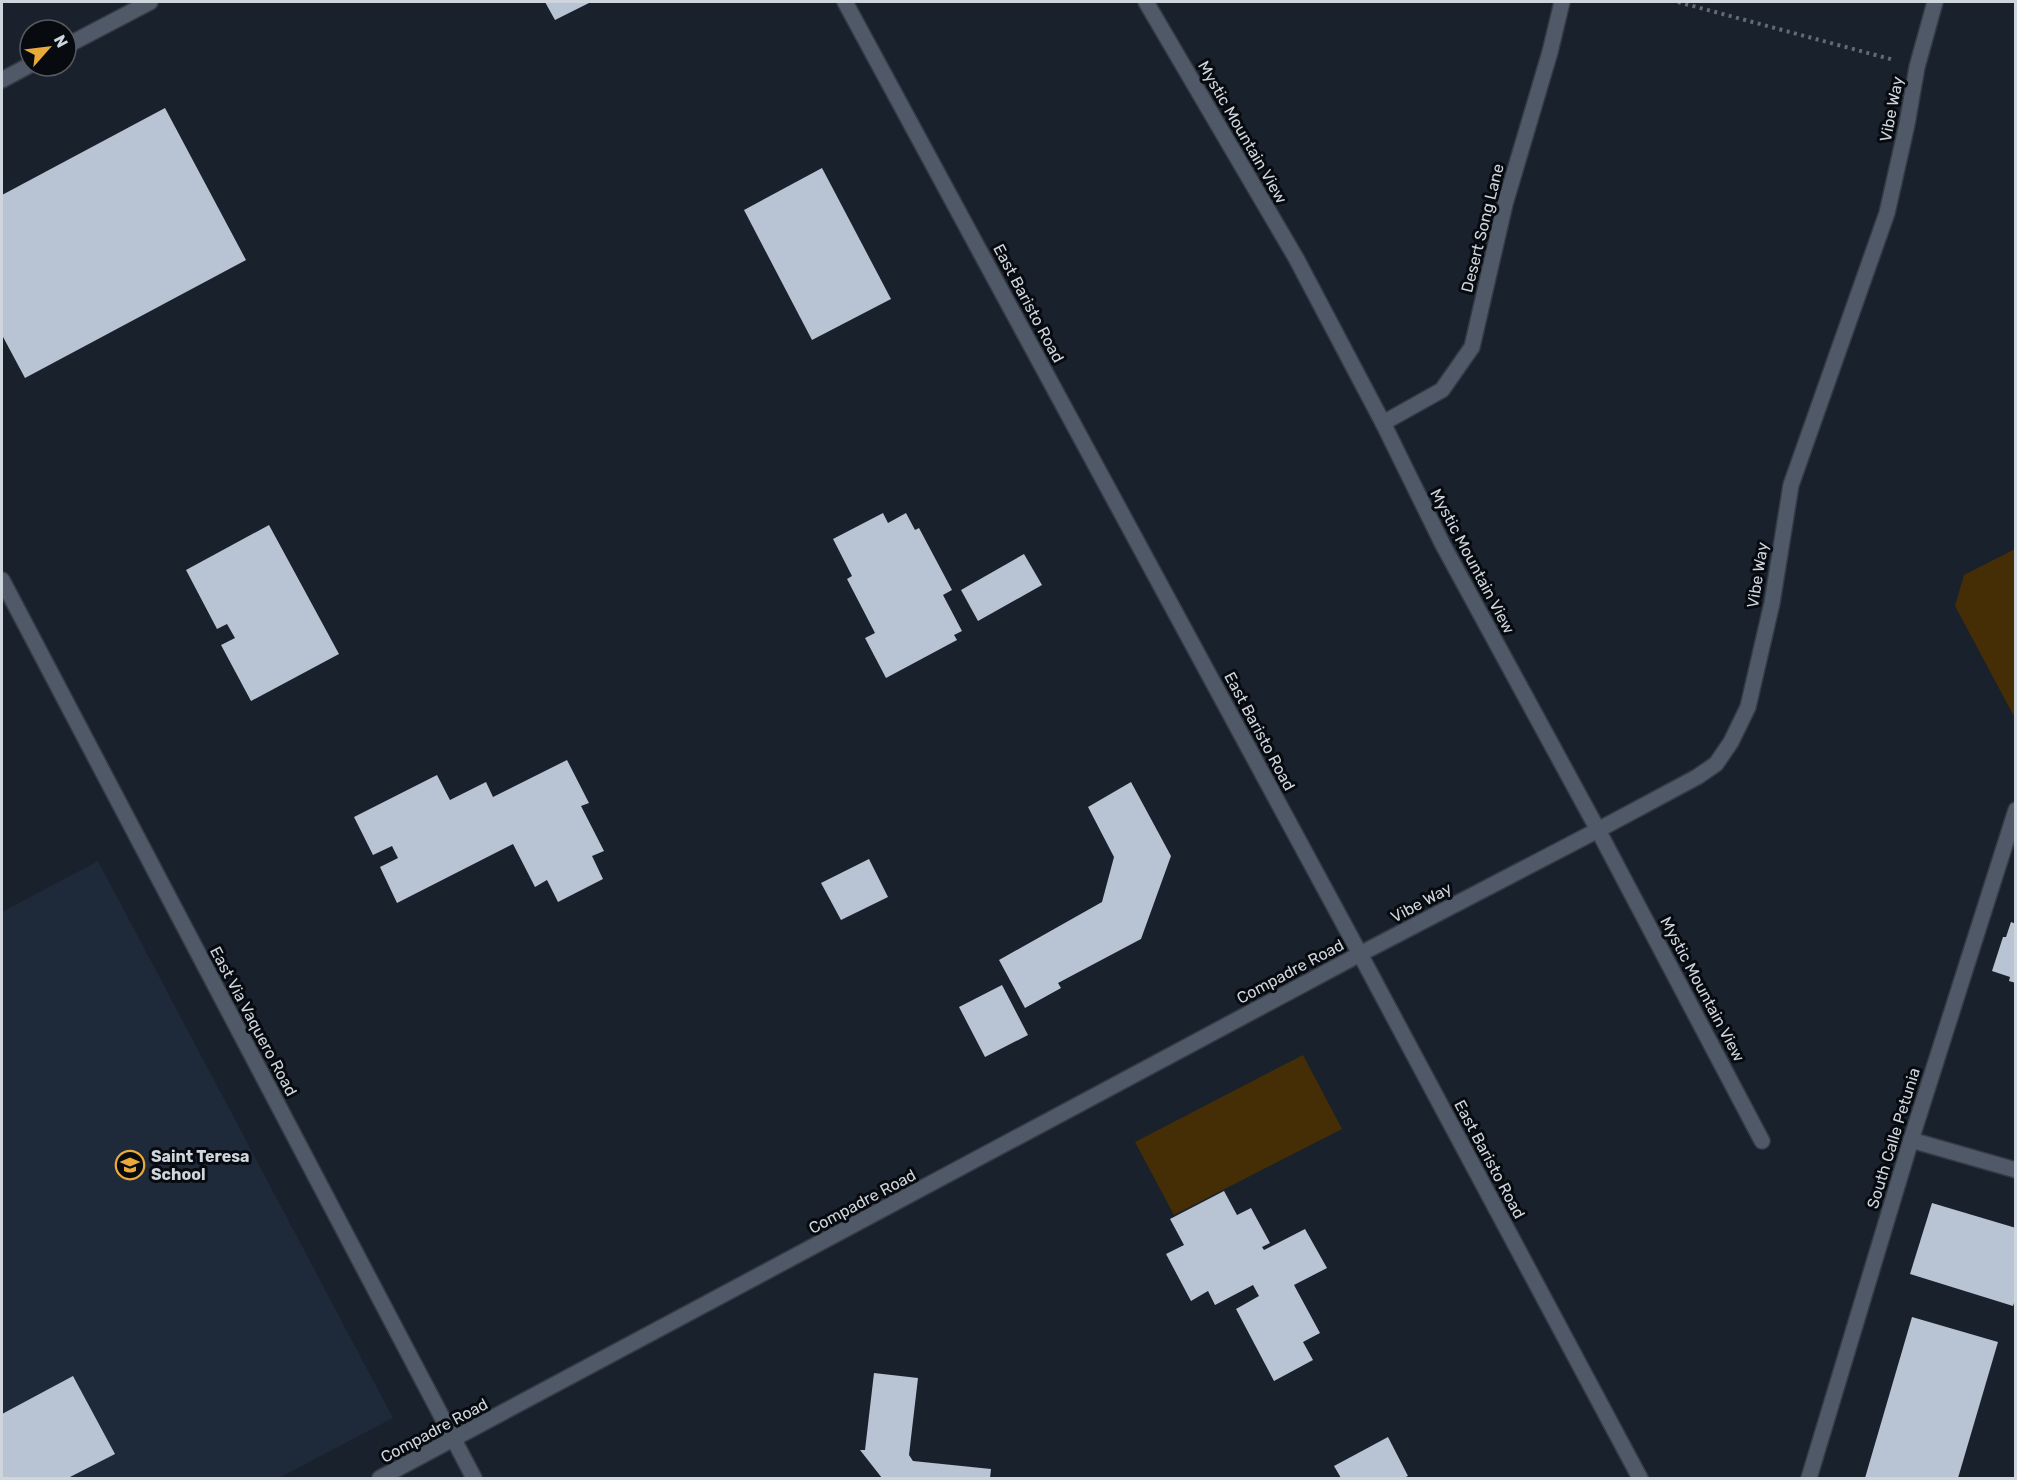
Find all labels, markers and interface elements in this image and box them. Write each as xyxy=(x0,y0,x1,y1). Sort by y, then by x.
north arrow xyxy=(18,18,78,78)
text: N xyxy=(50,32,72,51)
street label: Mystic Mountain View xyxy=(1194,58,1291,207)
street label: Vibe Way xyxy=(1876,75,1907,143)
street label: Desert Song Lane xyxy=(1457,162,1508,295)
street label: East Baristo Road xyxy=(989,241,1068,366)
street label: Mystic Mountain View xyxy=(1426,486,1519,637)
street label: Vibe Way xyxy=(1743,541,1772,609)
street label: East Baristo Road xyxy=(1220,669,1299,794)
street label: Vibe Way xyxy=(1387,878,1455,926)
street label: Mystic Mountain View xyxy=(1656,914,1749,1065)
street label: Compadre Road xyxy=(1233,935,1347,1008)
street label: East Via Vaquero Road xyxy=(206,943,301,1099)
street label: South Calle Petunia xyxy=(1863,1065,1924,1211)
street label: East Baristo Road xyxy=(1450,1097,1529,1222)
place label: Saint Teresa School xyxy=(151,1147,250,1184)
school or university icon: Saint Teresa School xyxy=(114,1149,146,1181)
street label: Compadre Road xyxy=(805,1165,919,1238)
street label: Compadre Road xyxy=(377,1394,491,1467)

